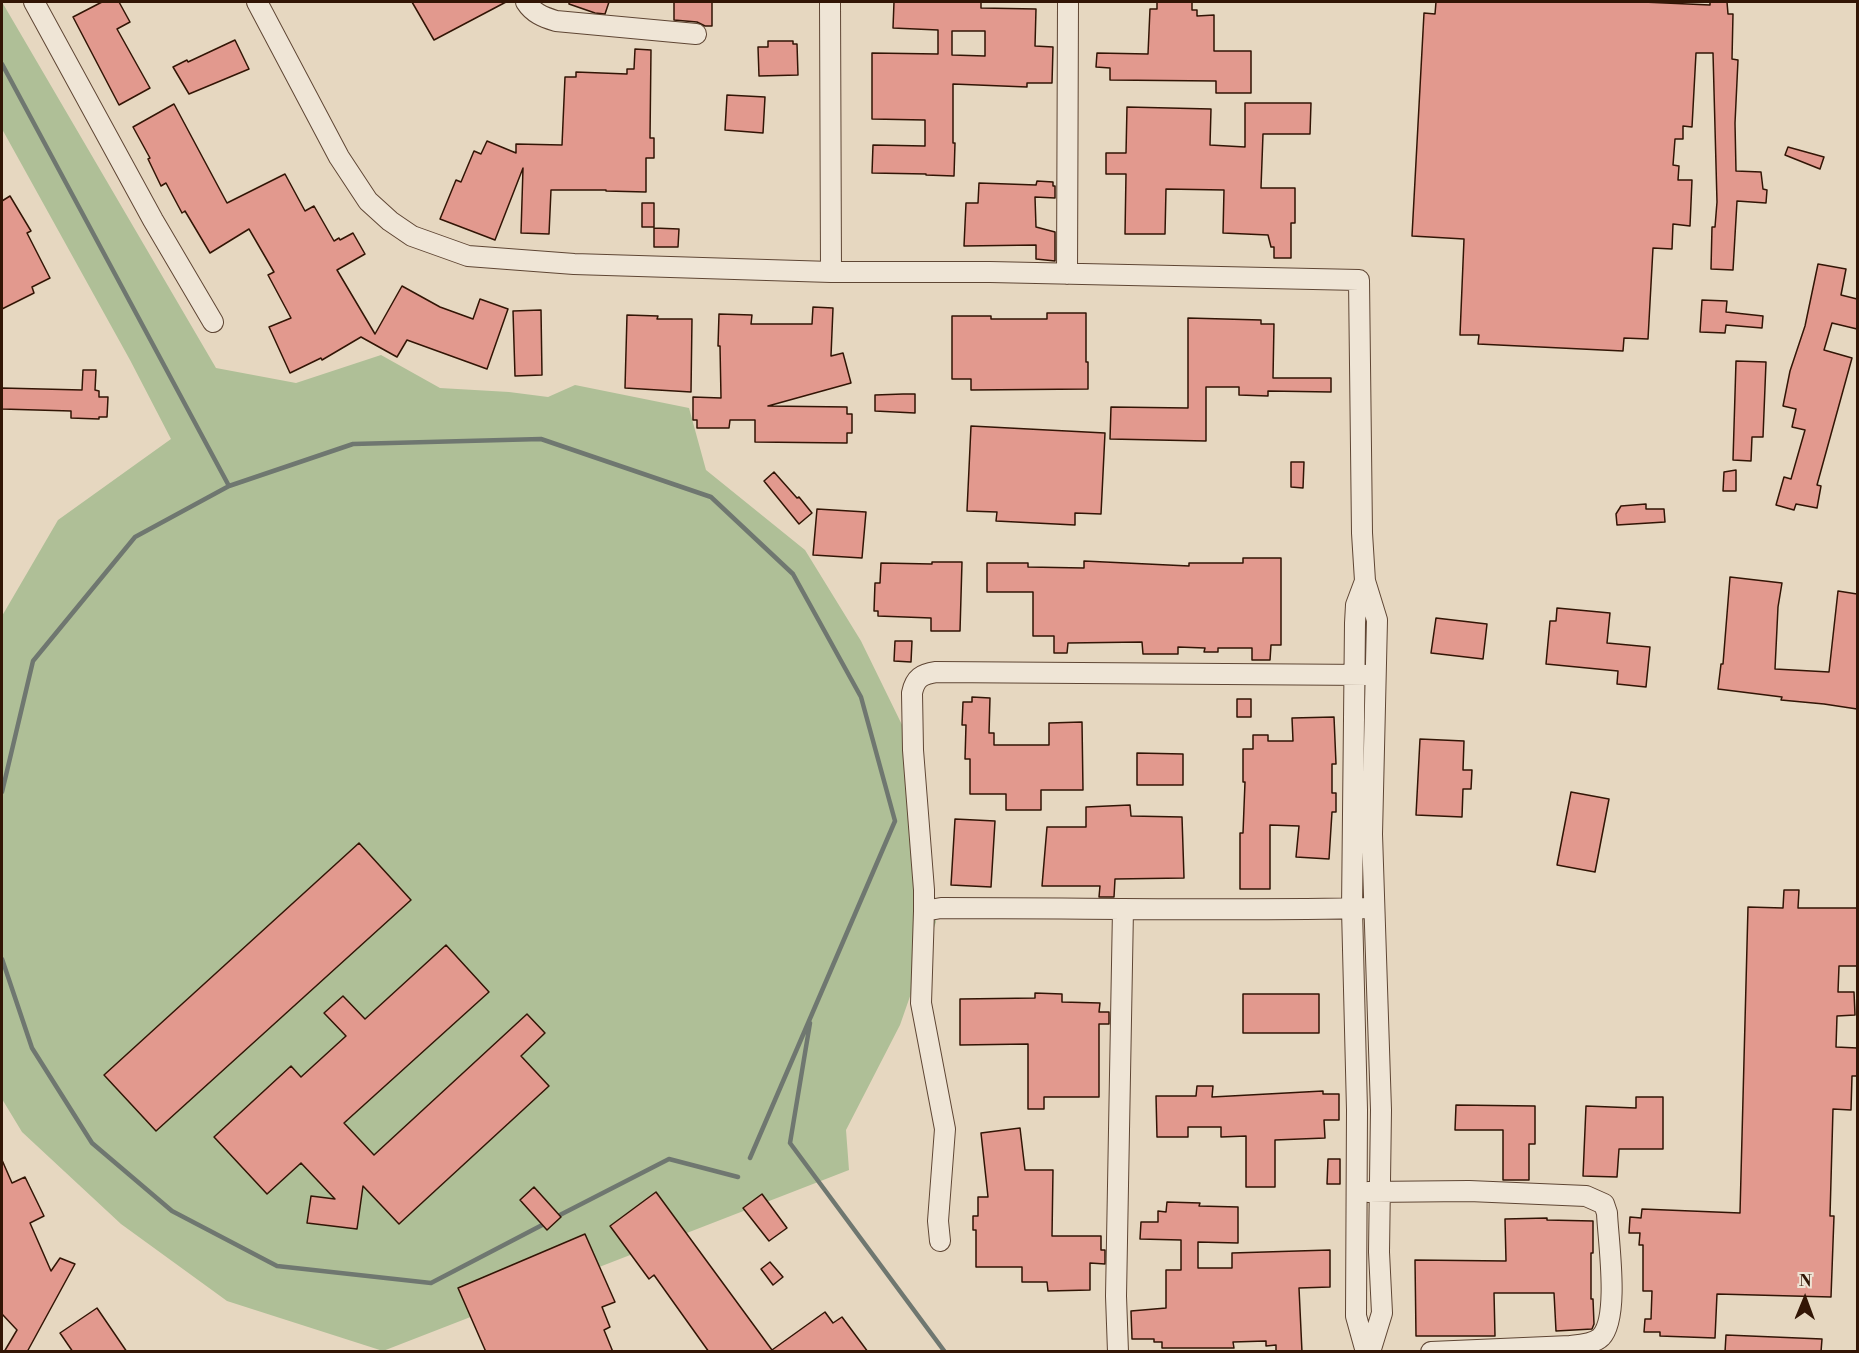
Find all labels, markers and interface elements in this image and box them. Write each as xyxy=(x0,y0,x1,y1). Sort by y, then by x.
north arrow xyxy=(1775,1269,1835,1329)
text: N xyxy=(1799,1271,1812,1291)

